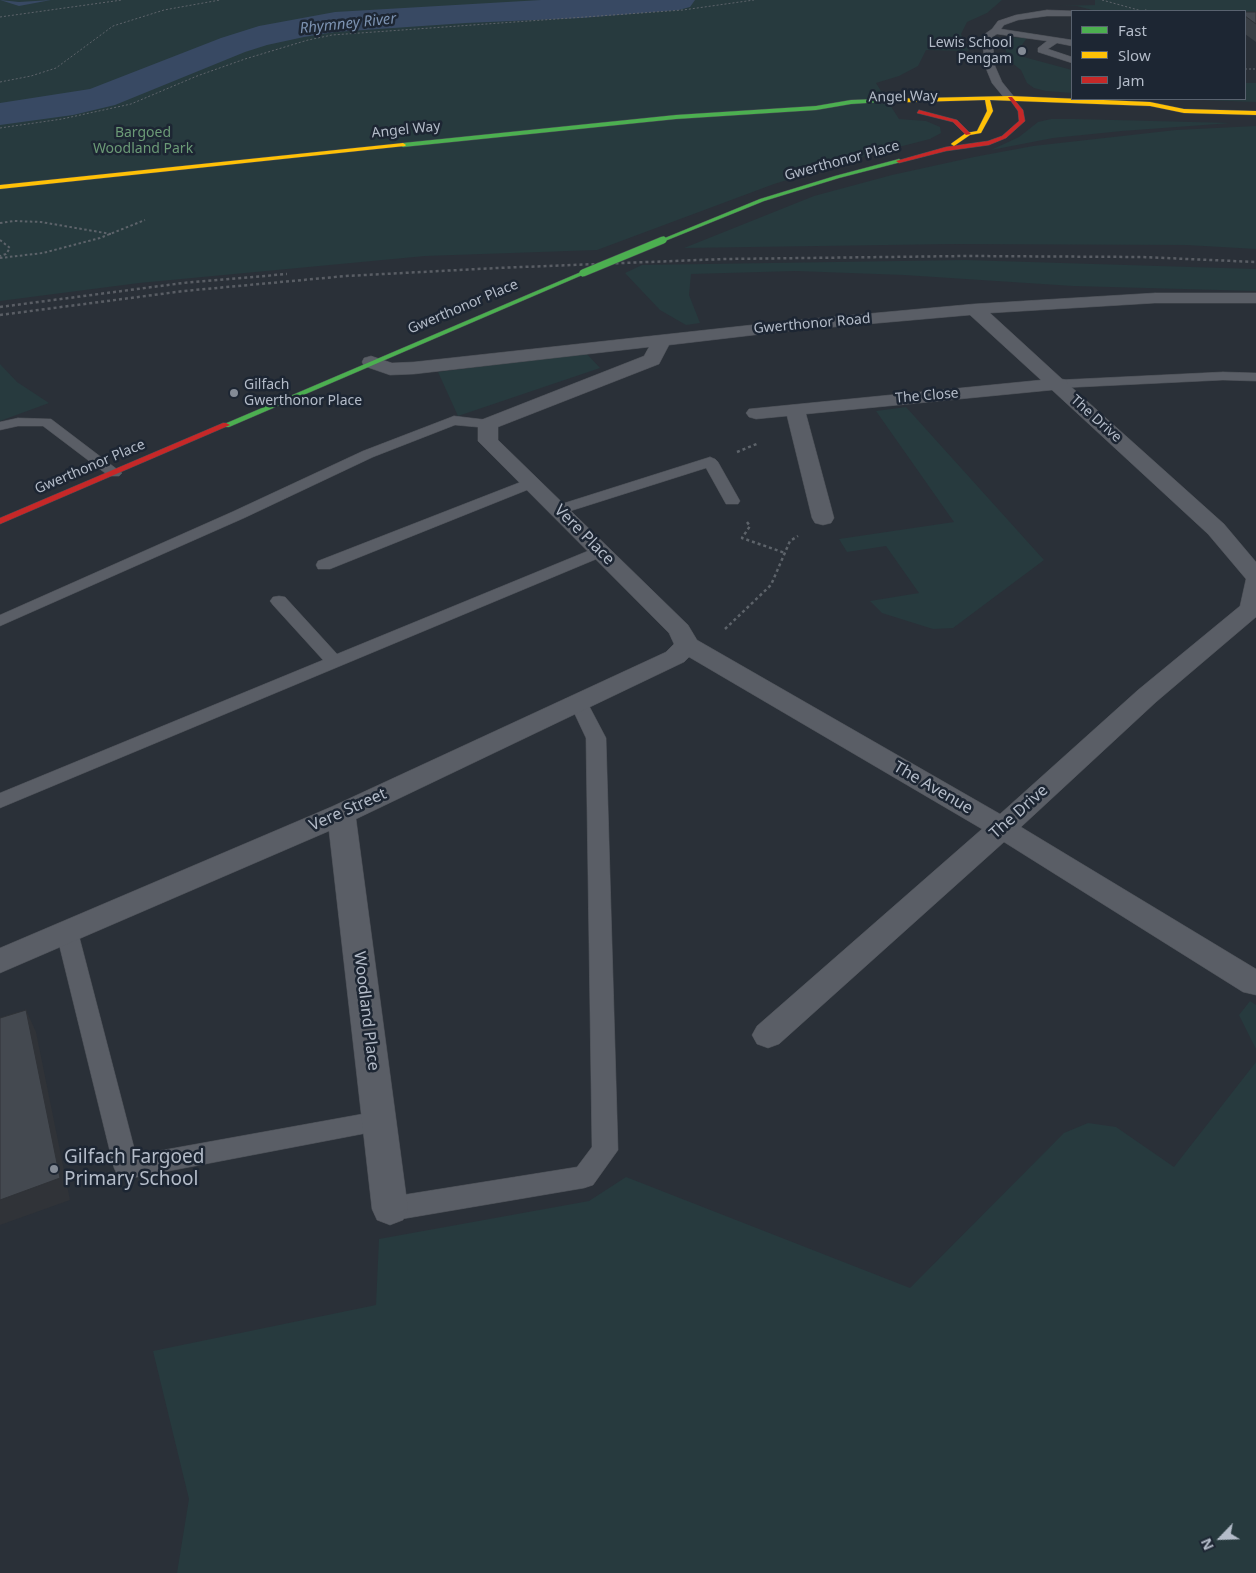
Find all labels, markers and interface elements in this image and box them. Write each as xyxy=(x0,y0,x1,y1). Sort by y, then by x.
water label: Rhymney River xyxy=(299,10,397,38)
legend xyxy=(1071,10,1246,100)
text: Fast xyxy=(1118,20,1147,40)
place label: Lewis School Pengam xyxy=(928,35,1012,68)
marker: Lewis School Pengam xyxy=(1016,45,1028,57)
text: Slow xyxy=(1118,45,1151,65)
text: Jam xyxy=(1118,70,1145,90)
street label: Angel Way xyxy=(868,88,938,106)
street label: Angel Way xyxy=(371,118,441,142)
park label: Bargoed Woodland Park xyxy=(93,125,193,158)
street label: Gwerthonor Place xyxy=(783,138,901,184)
street label: Gwerthonor Place xyxy=(405,276,521,338)
street label: Gwerthonor Road xyxy=(753,311,871,337)
place label: Gilfach Gwerthonor Place xyxy=(244,377,362,410)
street label: The Close xyxy=(895,385,959,407)
marker: Gilfach Gwerthonor Place xyxy=(228,387,240,399)
street label: The Drive xyxy=(1067,392,1125,446)
street label: Gwerthonor Place xyxy=(32,436,148,498)
street label: Vere Place xyxy=(550,501,618,569)
street label: The Avenue xyxy=(890,758,976,818)
street label: The Drive xyxy=(986,781,1052,843)
street label: Vere Street xyxy=(306,784,390,836)
street label: Woodland Place xyxy=(349,950,383,1072)
place label: Gilfach Fargoed Primary School xyxy=(64,1147,204,1191)
marker: Gilfach Fargoed Primary School xyxy=(48,1163,60,1175)
north arrow xyxy=(1196,1513,1246,1563)
text: N xyxy=(1196,1535,1218,1553)

